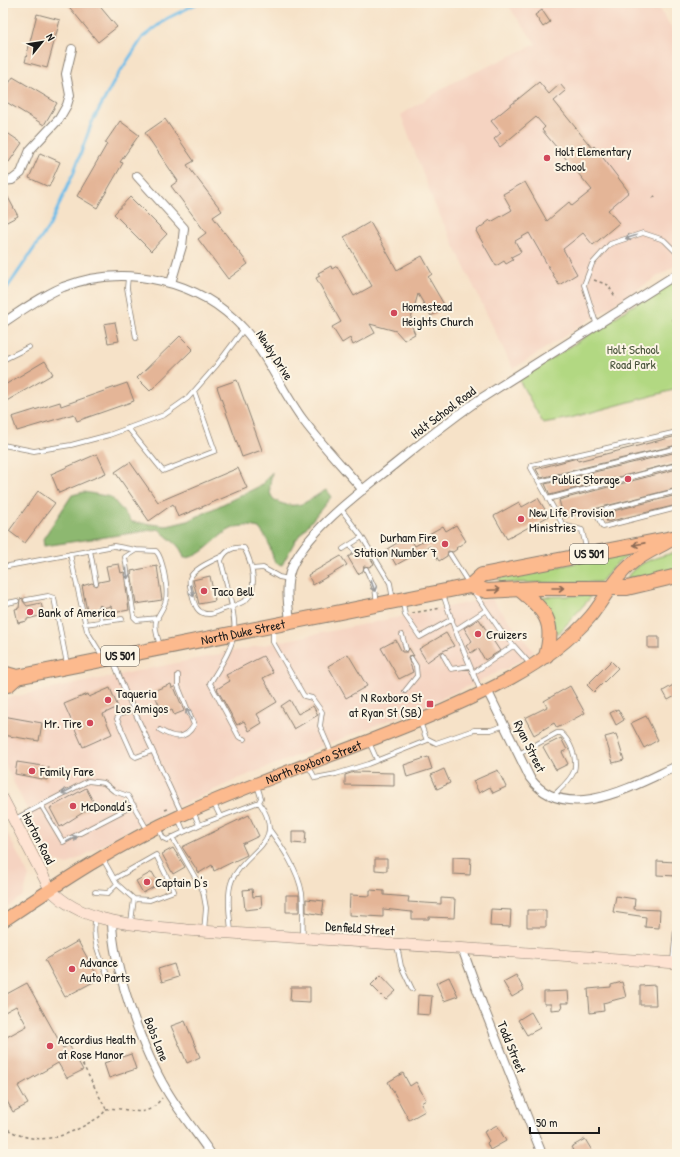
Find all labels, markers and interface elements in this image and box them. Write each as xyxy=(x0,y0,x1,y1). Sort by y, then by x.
north arrow xyxy=(22,22,62,62)
text: N xyxy=(43,31,58,43)
place label: Holt Elementary School xyxy=(555,142,632,175)
marker: Holt Elementary School xyxy=(542,153,552,163)
one-way arrow xyxy=(624,234,637,241)
place label: Homestead Heights Church xyxy=(402,297,474,330)
marker: Homestead Heights Church xyxy=(389,308,399,318)
street label: Newby Drive xyxy=(252,326,298,384)
park label: Holt School Road Park xyxy=(607,340,660,373)
street label: Holt School Road xyxy=(407,382,479,442)
place label: Public Storage xyxy=(552,470,620,488)
marker: Public Storage xyxy=(623,474,633,484)
place label: New Life Provision Ministries xyxy=(529,503,614,536)
marker: New Life Provision Ministries xyxy=(516,514,526,524)
place label: Durham Fire Station Number 7 xyxy=(354,528,437,561)
marker: Durham Fire Station Number 7 xyxy=(440,539,450,549)
one-way arrow xyxy=(633,541,646,549)
road number: US 501 xyxy=(570,544,608,564)
one-way arrow xyxy=(123,566,131,579)
one-way arrow xyxy=(370,579,377,592)
place label: Taco Bell xyxy=(212,582,254,600)
one-way arrow xyxy=(188,584,196,597)
one-way arrow xyxy=(551,584,564,592)
marker: Taco Bell xyxy=(199,586,209,596)
one-way arrow xyxy=(487,587,500,594)
place label: Bank of America xyxy=(38,603,115,621)
marker: Bank of America xyxy=(25,607,35,617)
street label: North Duke Street xyxy=(199,614,287,649)
place label: Cruizers xyxy=(486,625,527,643)
marker: Cruizers xyxy=(473,629,483,639)
road number: US 501 xyxy=(101,646,139,666)
place label: Taqueria Los Amigos xyxy=(116,684,168,717)
place label: N Roxboro St at Ryan St (SB) xyxy=(349,688,423,721)
marker: Taqueria Los Amigos xyxy=(103,695,113,705)
marker: N Roxboro St at Ryan St (SB) xyxy=(425,699,435,709)
one-way arrow xyxy=(185,708,193,720)
place label: Mr. Tire xyxy=(44,714,82,732)
street label: Ryan Street xyxy=(510,717,551,775)
marker: Mr. Tire xyxy=(85,718,95,728)
street label: North Roxboro Street xyxy=(263,735,364,788)
place label: Family Fare xyxy=(39,762,94,780)
marker: Family Fare xyxy=(27,766,37,776)
one-way arrow xyxy=(61,788,73,795)
place label: McDonald's xyxy=(81,797,132,815)
marker: McDonald's xyxy=(68,801,78,811)
street label: Horton Road xyxy=(18,809,60,867)
one-way arrow xyxy=(65,834,77,842)
place label: Captain D's xyxy=(155,873,207,891)
marker: Captain D's xyxy=(142,877,152,887)
street label: Denfield Street xyxy=(325,917,396,939)
place label: Advance Auto Parts xyxy=(80,953,130,986)
marker: Advance Auto Parts xyxy=(67,964,77,974)
street label: Bobs Lane xyxy=(140,1014,174,1064)
street label: Todd Street xyxy=(493,1018,531,1076)
place label: Accordius Health at Rose Manor xyxy=(58,1030,136,1063)
marker: Accordius Health at Rose Manor xyxy=(45,1041,55,1051)
scale bar xyxy=(530,1109,599,1135)
text: 50 m xyxy=(536,1114,557,1131)

